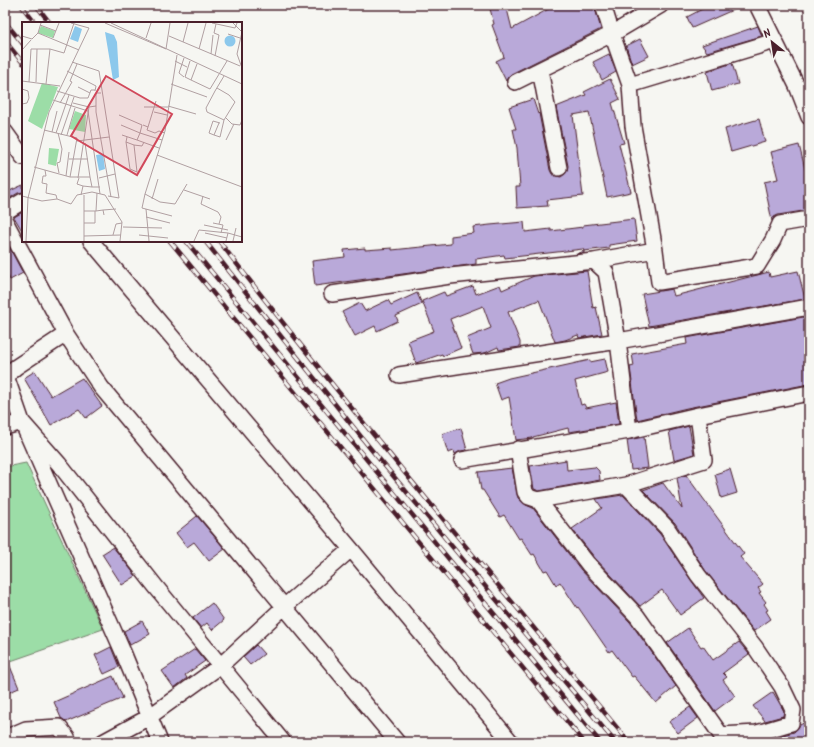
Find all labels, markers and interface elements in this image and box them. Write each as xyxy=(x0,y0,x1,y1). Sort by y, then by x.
inset map xyxy=(22,22,242,242)
north arrow xyxy=(752,22,792,62)
text: N xyxy=(760,25,775,44)

